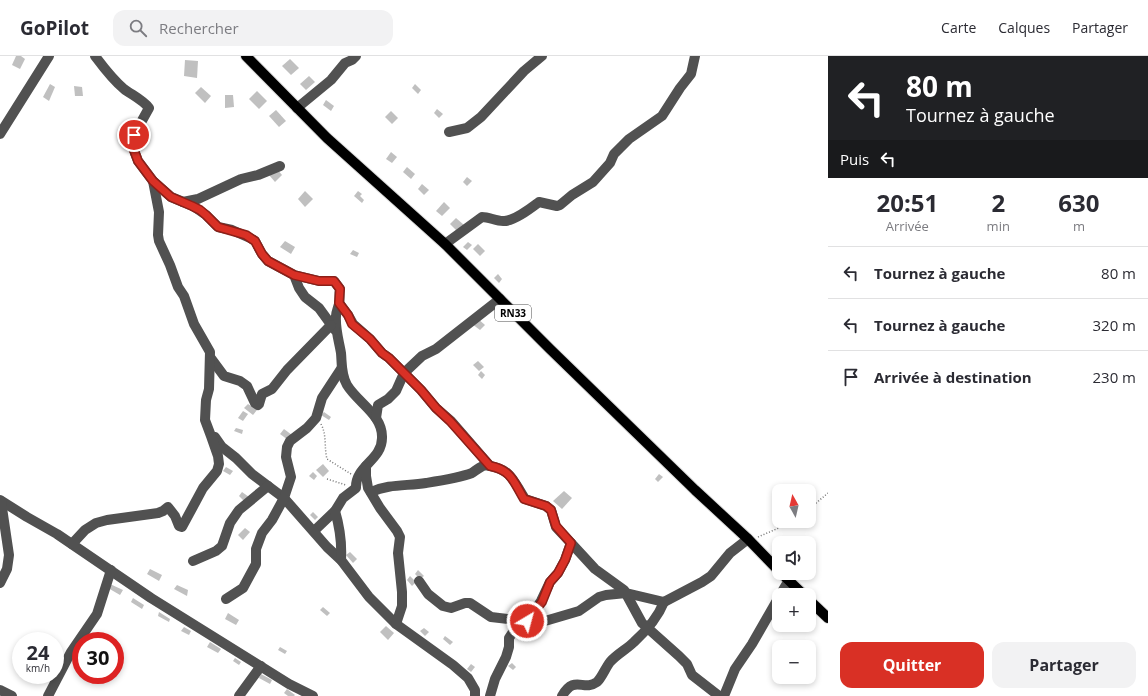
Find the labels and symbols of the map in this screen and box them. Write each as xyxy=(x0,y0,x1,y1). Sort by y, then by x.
pin xyxy=(117,118,151,152)
road number: RN33 xyxy=(495,305,531,321)
north arrow xyxy=(772,484,816,528)
position arrow xyxy=(506,600,548,642)
speed limit sign: 30 xyxy=(72,632,124,684)

